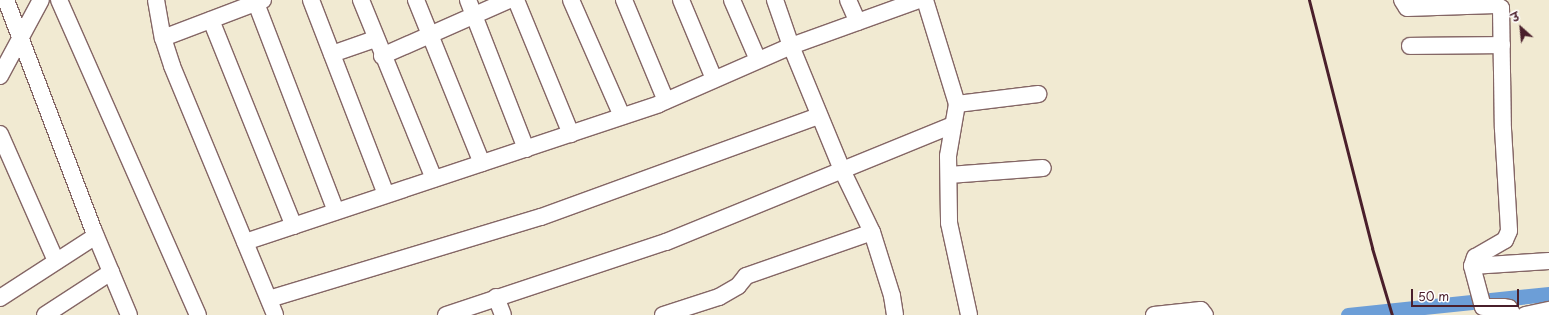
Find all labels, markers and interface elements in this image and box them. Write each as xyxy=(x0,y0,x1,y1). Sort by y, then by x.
north arrow xyxy=(1501,8,1541,48)
text: उ xyxy=(1508,8,1522,26)
scale bar xyxy=(1413,281,1521,307)
text: 50 m xyxy=(1418,287,1449,305)

